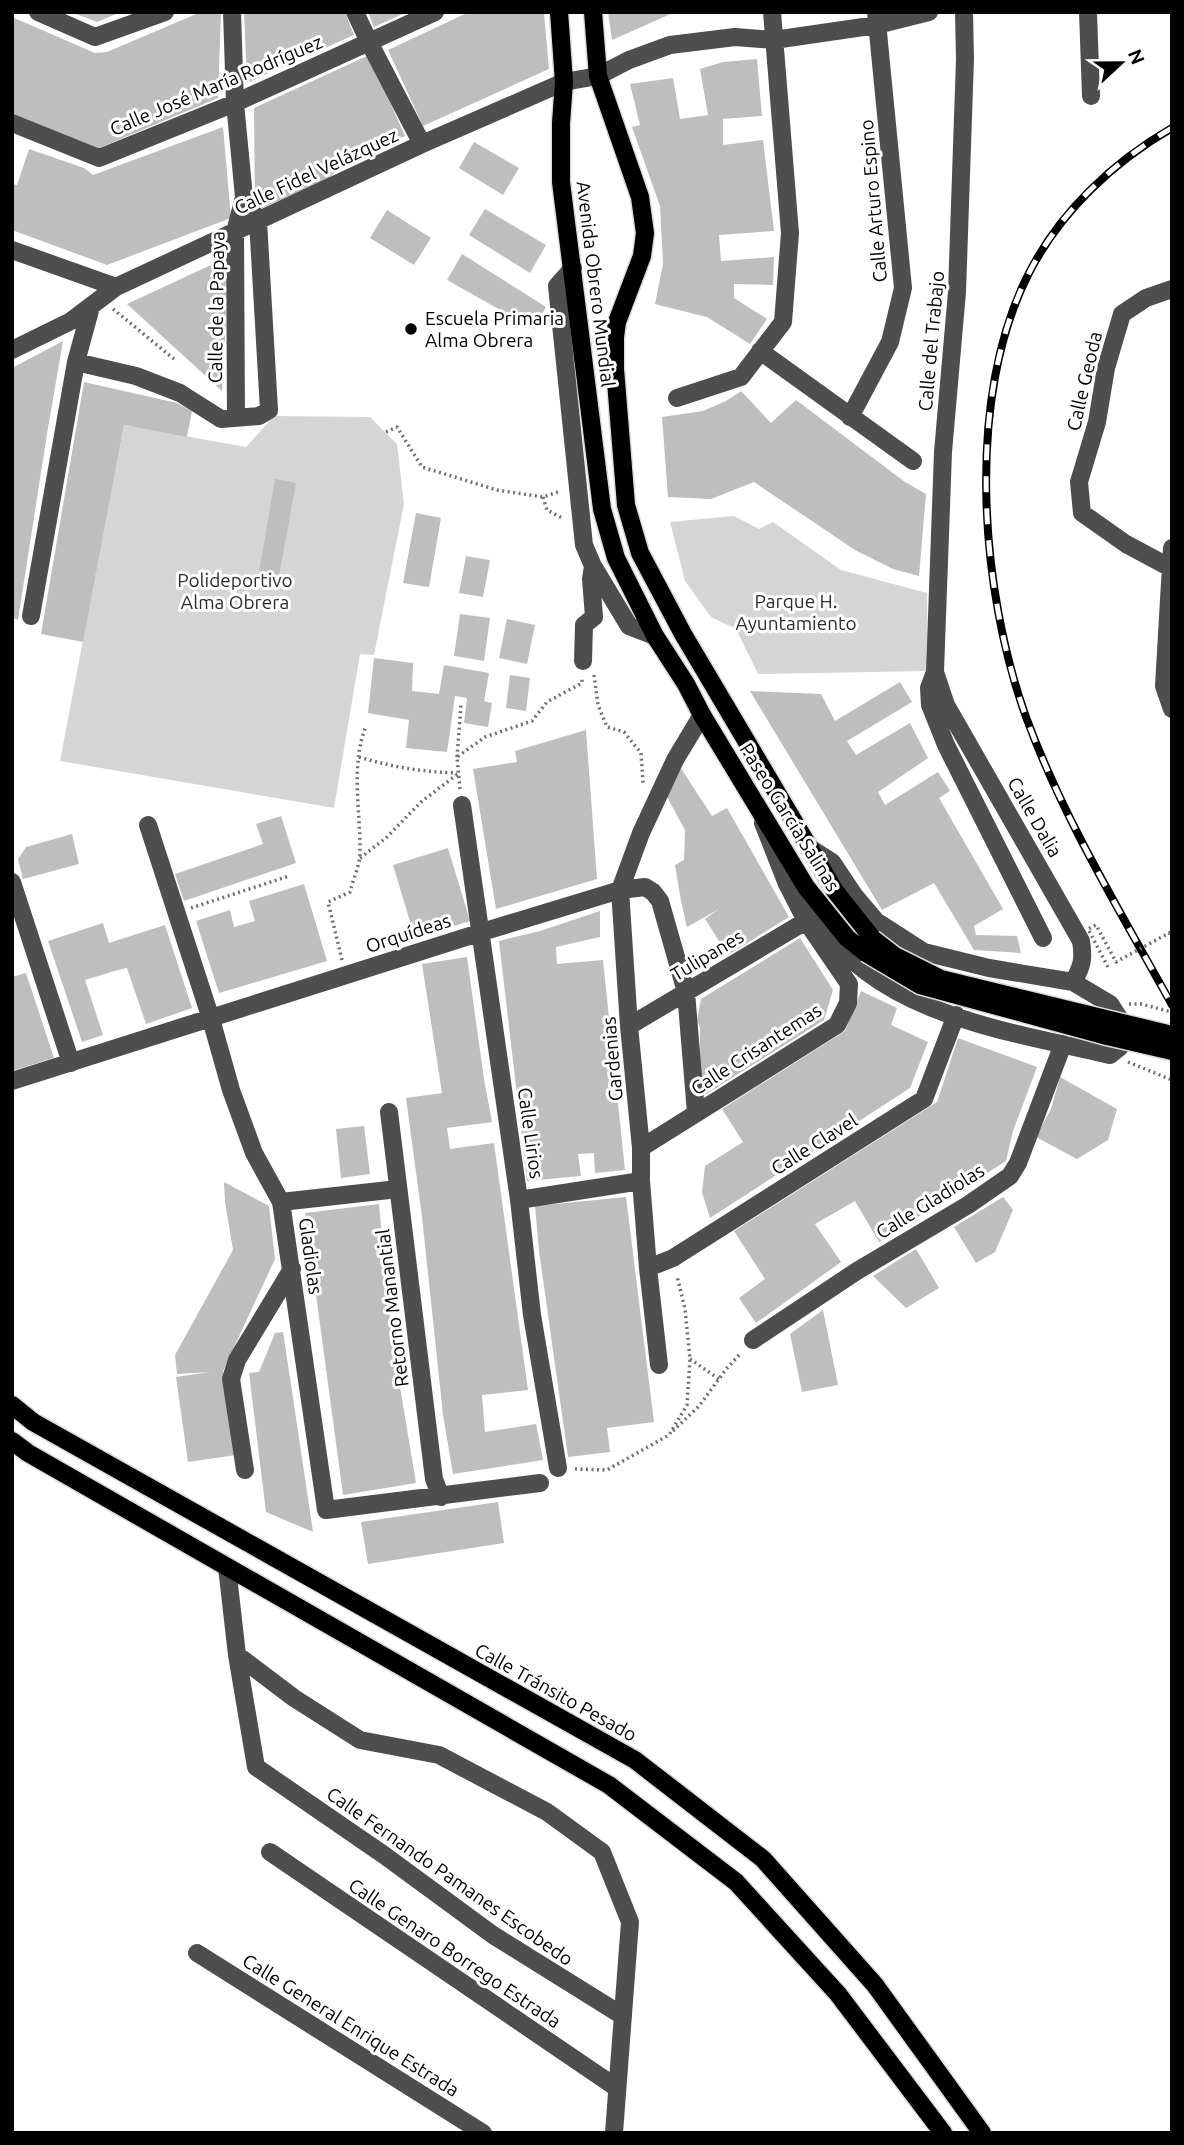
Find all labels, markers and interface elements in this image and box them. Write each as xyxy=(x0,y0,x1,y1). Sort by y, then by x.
north arrow xyxy=(1086,28,1156,98)
street label: Calle José María Rodríguez xyxy=(106,30,326,140)
text: N xyxy=(1124,46,1150,67)
street label: Calle Arturo Espino xyxy=(855,119,891,283)
street label: Calle Fidel Velázquez xyxy=(231,123,402,219)
street label: Avenida Obrero Mundial xyxy=(572,180,620,388)
street label: Calle de la Papaya xyxy=(204,231,228,383)
street label: Calle del Trabajo xyxy=(914,270,948,412)
place label: Escuela Primaria Alma Obrera xyxy=(425,307,564,351)
marker: Escuela Primaria Alma Obrera xyxy=(403,321,419,337)
street label: Calle Geoda xyxy=(1062,329,1106,433)
park label: Polideportivo Alma Obrera xyxy=(177,569,293,613)
park label: Parque H. Ayuntamiento xyxy=(735,590,857,634)
street label: Paseo García Salinas xyxy=(736,739,844,895)
street label: Calle Dalia xyxy=(1003,773,1067,861)
street label: Orquídeas xyxy=(363,909,453,957)
street label: Tulipanes xyxy=(667,925,747,985)
street label: Calle Crisantemas xyxy=(687,999,825,1099)
street label: Gardenias xyxy=(597,1016,627,1102)
street label: Calle Lirios xyxy=(514,1086,548,1180)
street label: Calle Clavel xyxy=(767,1109,861,1179)
street label: Calle Gladiolas xyxy=(872,1159,988,1243)
street label: Gladiolas xyxy=(295,1216,327,1296)
street label: Retorno Manantial xyxy=(371,1228,413,1388)
street label: Calle Tránsito Pesado xyxy=(471,1638,641,1746)
street label: Calle Fernando Pamanes Escobedo xyxy=(323,1782,577,1970)
street label: Calle Genaro Borrego Estrada xyxy=(345,1874,565,2032)
street label: Calle General Enrique Estrada xyxy=(239,1949,463,2101)

